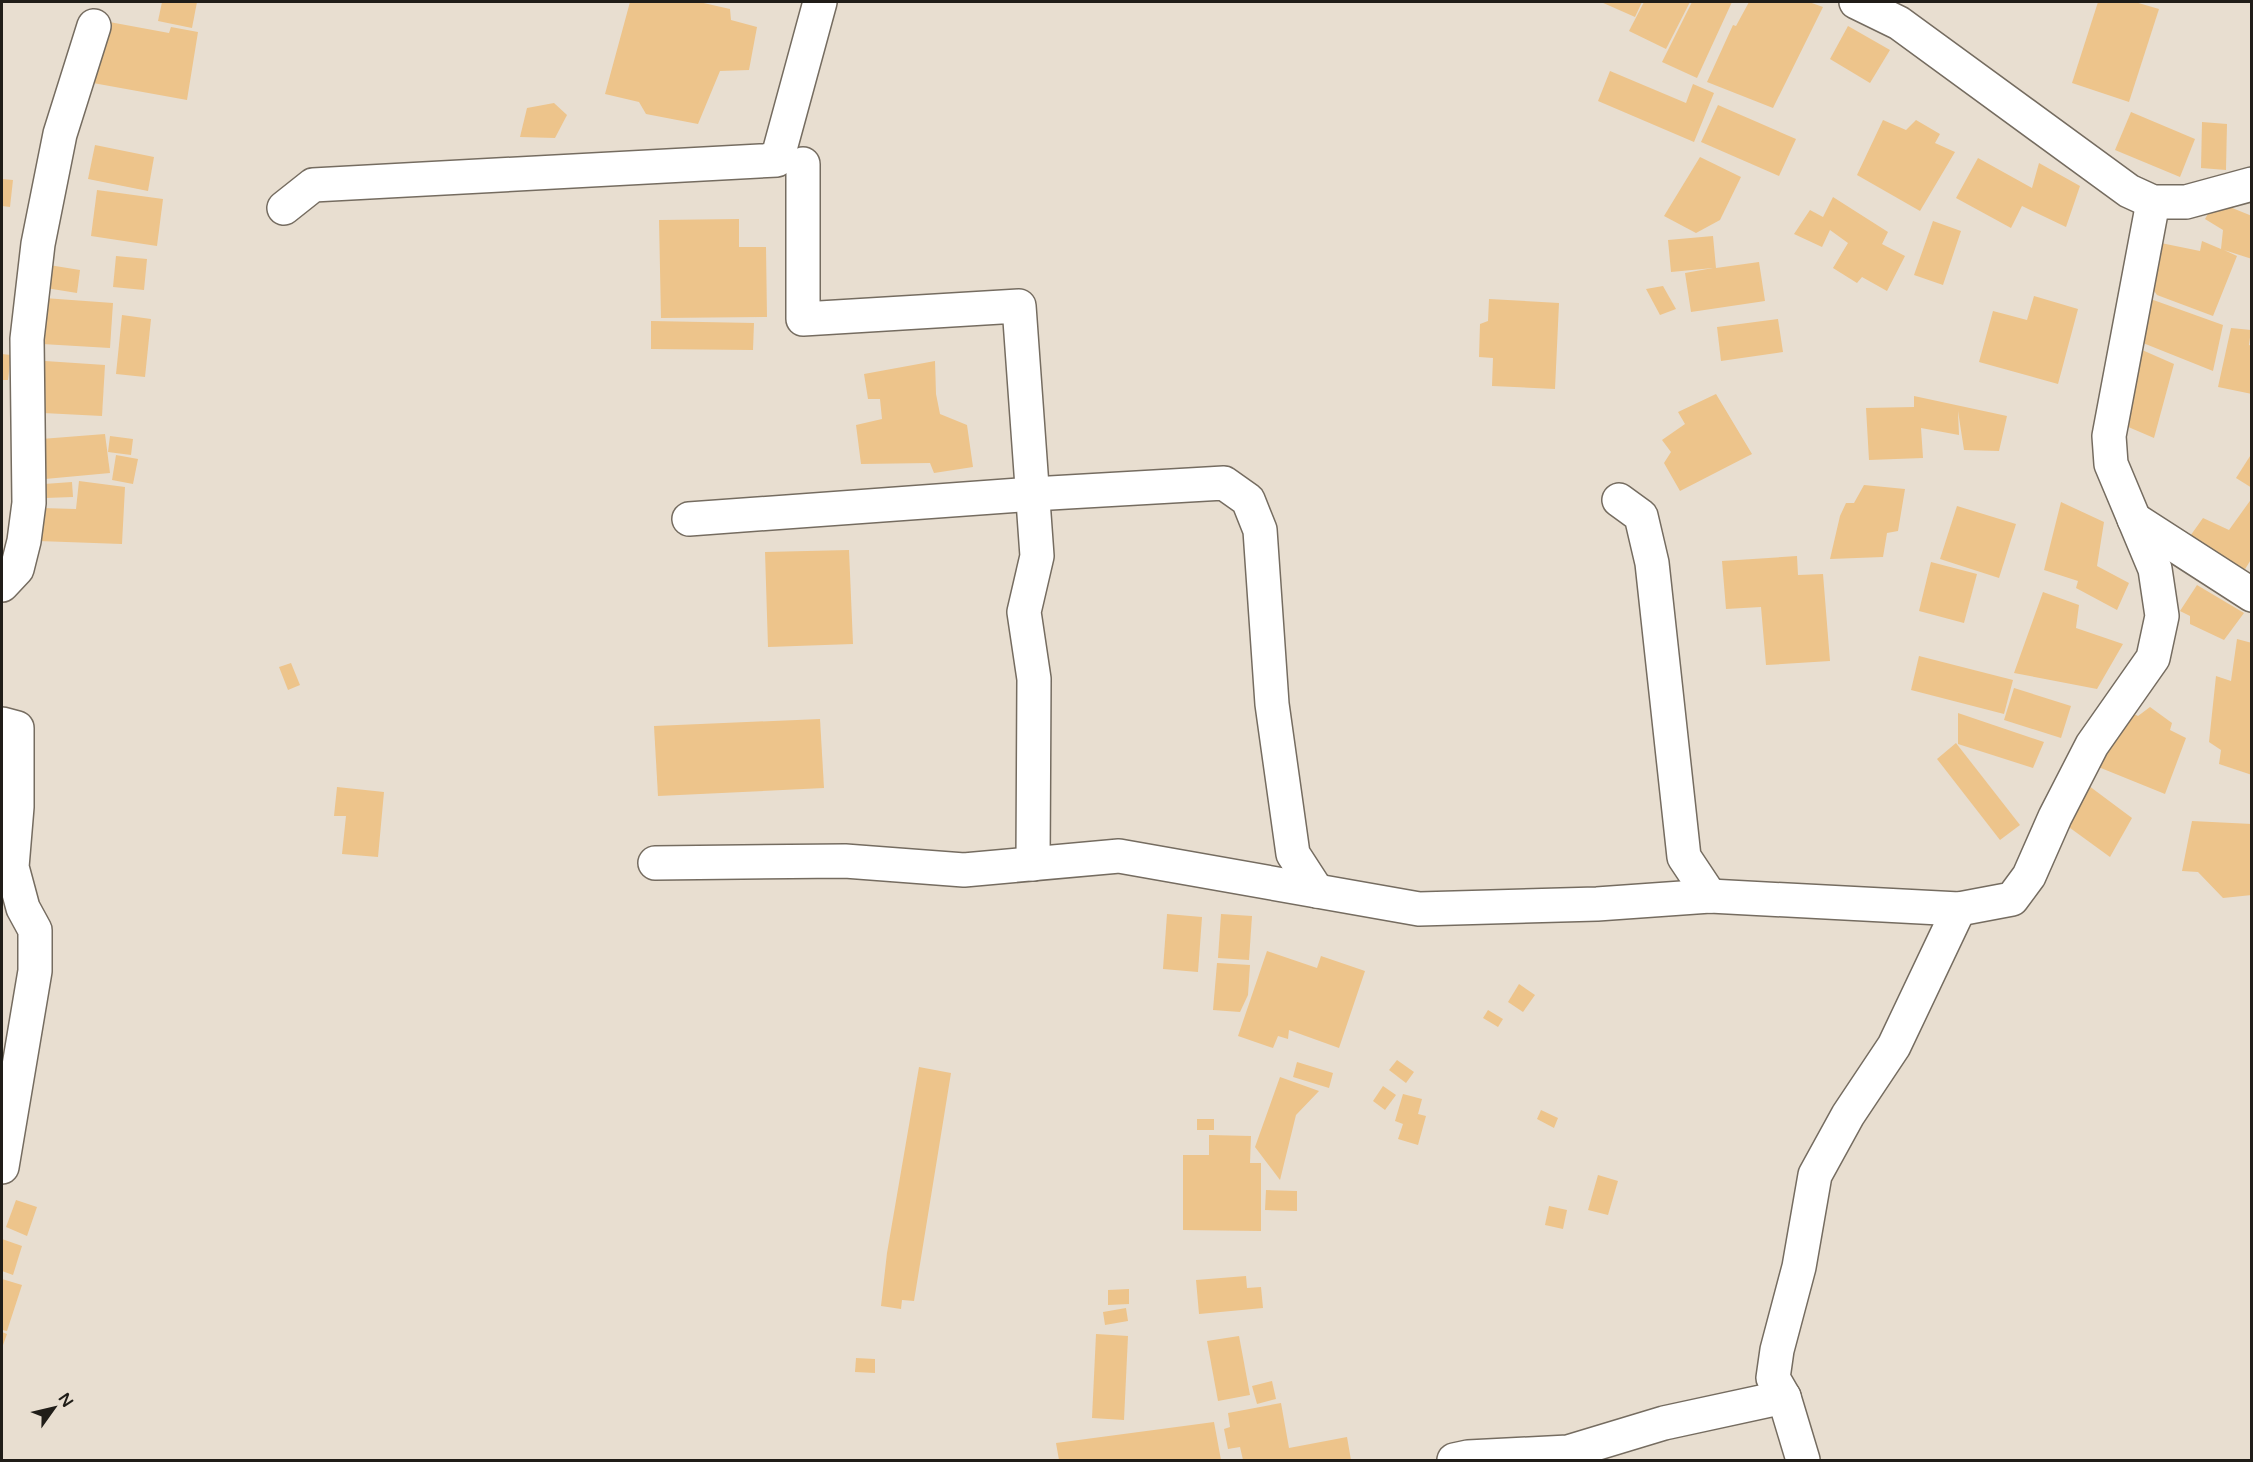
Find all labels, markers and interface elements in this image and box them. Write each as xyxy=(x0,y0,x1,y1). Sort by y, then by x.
north arrow xyxy=(24,1378,84,1438)
text: N xyxy=(54,1389,77,1411)

